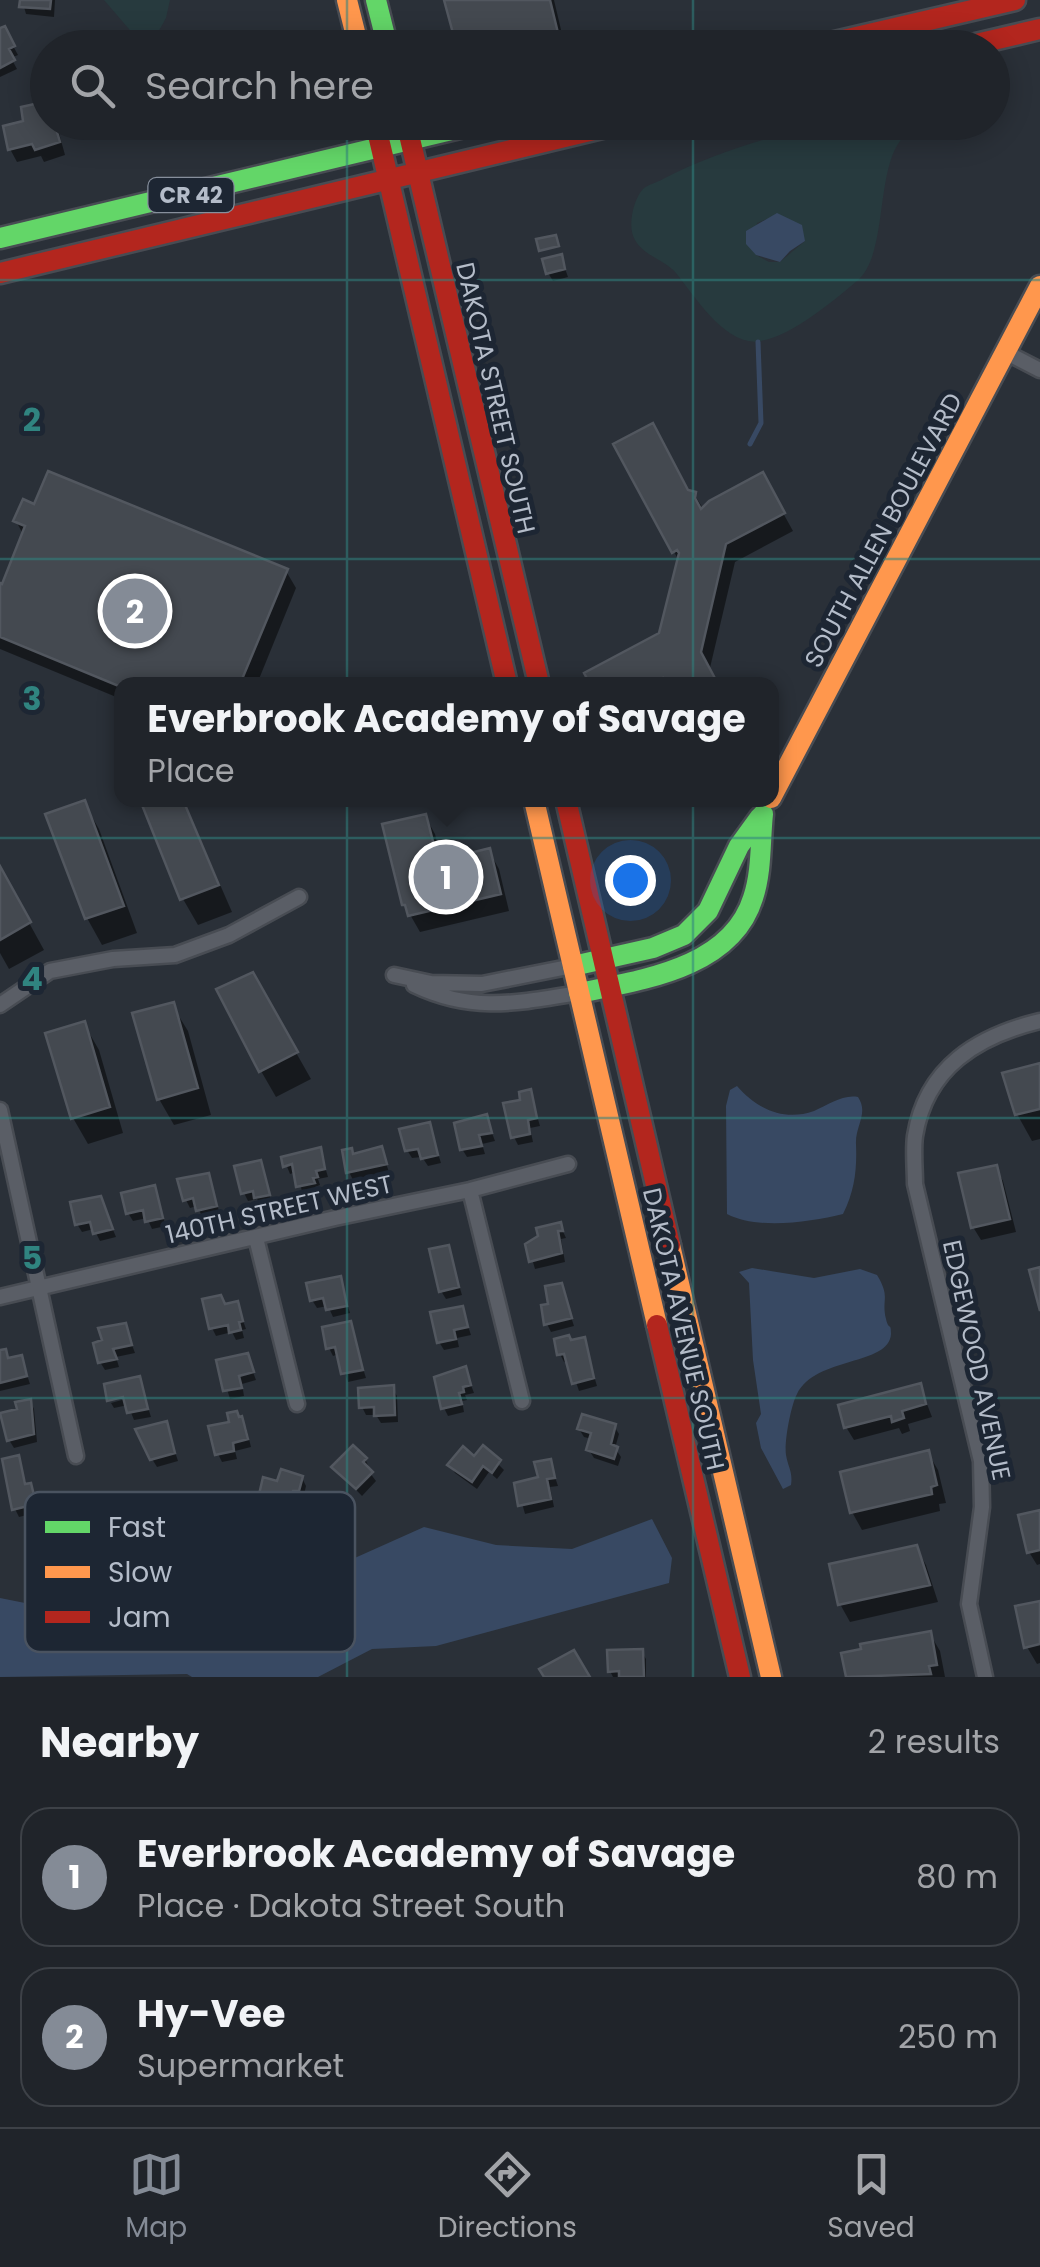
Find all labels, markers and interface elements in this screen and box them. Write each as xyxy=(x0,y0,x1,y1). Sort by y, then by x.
search box xyxy=(30,30,1010,140)
icon: search xyxy=(65,58,120,113)
text: Search here xyxy=(145,59,374,112)
road number: CR 42 xyxy=(148,178,234,212)
street label: DAKOTA STREET SOUTH xyxy=(447,259,544,537)
street label: SOUTH ALLEN BOULEVARD xyxy=(796,387,971,674)
text: 2 xyxy=(23,397,41,442)
pin: 2 xyxy=(102,574,168,648)
text: 3 xyxy=(22,676,42,721)
popup xyxy=(114,677,779,807)
text: Everbrook Academy of Savage xyxy=(147,692,746,745)
text: Place xyxy=(147,748,235,793)
pin: 1 xyxy=(414,840,478,914)
your location xyxy=(605,855,656,906)
text: 4 xyxy=(21,956,43,1001)
street label: 140TH STREET WEST xyxy=(162,1166,396,1253)
street label: DAKOTA AVENUE SOUTH xyxy=(634,1184,733,1474)
text: 5 xyxy=(22,1235,42,1280)
street label: EDGEWOOD AVENUE xyxy=(934,1237,1019,1483)
legend xyxy=(25,1492,355,1652)
text: Fast xyxy=(108,1508,166,1547)
text: Slow xyxy=(108,1553,172,1592)
text: Jam xyxy=(108,1598,171,1637)
text: Nearby xyxy=(40,1713,199,1772)
text: 2 results xyxy=(868,1719,1000,1764)
text: Everbrook Academy of Savage xyxy=(137,1827,735,1880)
text: 1 xyxy=(68,1854,81,1899)
text: 80 m xyxy=(916,1854,998,1899)
text: Place · Dakota Street South xyxy=(137,1883,565,1928)
text: Hy-Vee xyxy=(137,1987,285,2040)
text: 2 xyxy=(65,2014,84,2059)
text: 250 m xyxy=(898,2014,998,2059)
text: Supermarket xyxy=(137,2043,344,2088)
tab: Map xyxy=(125,2147,187,2249)
tab: Directions xyxy=(438,2147,577,2249)
tab: Saved xyxy=(827,2147,915,2249)

